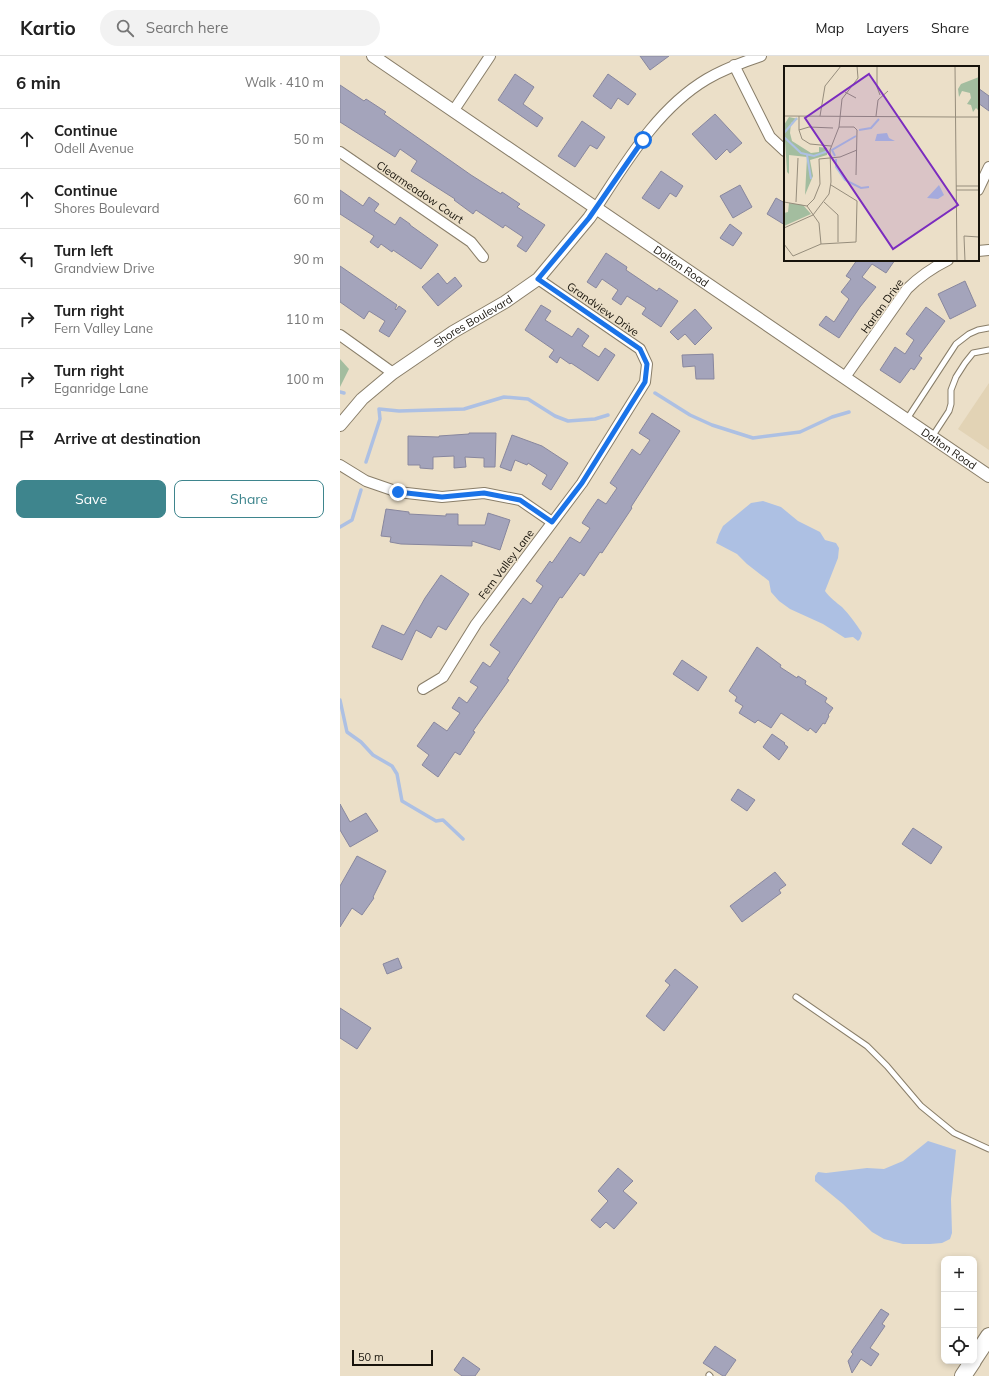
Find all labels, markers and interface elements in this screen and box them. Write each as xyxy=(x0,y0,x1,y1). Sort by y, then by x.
search box xyxy=(100,10,380,46)
text: Kartio xyxy=(20,16,76,40)
icon: search xyxy=(114,17,136,39)
text: Search here xyxy=(146,18,228,37)
text: Map xyxy=(815,19,844,37)
text: Layers xyxy=(866,19,909,37)
text: Share xyxy=(931,19,969,37)
inset map xyxy=(784,66,979,261)
text: 6 min xyxy=(16,72,61,93)
text: Walk · 410 m xyxy=(245,74,324,90)
text: Continue xyxy=(54,121,117,140)
icon: ahead xyxy=(16,128,38,150)
text: 50 m xyxy=(294,131,324,147)
route start xyxy=(634,131,652,149)
text: Odell Avenue xyxy=(54,140,134,156)
street label: Clearmeadow Court xyxy=(374,158,466,226)
text: Continue xyxy=(54,181,117,200)
icon: ahead xyxy=(16,188,38,210)
text: 60 m xyxy=(294,191,324,207)
text: Shores Boulevard xyxy=(54,200,160,216)
text: Turn left xyxy=(54,241,113,260)
street label: Dalton Road xyxy=(651,242,712,290)
icon: left xyxy=(16,248,38,270)
text: 90 m xyxy=(294,251,324,267)
text: Grandview Drive xyxy=(54,260,154,276)
street label: Harlan Drive xyxy=(857,276,907,336)
street label: Grandview Drive xyxy=(564,279,642,339)
street label: Shores Boulevard xyxy=(431,292,515,350)
text: Turn right xyxy=(54,301,124,320)
icon: right xyxy=(16,308,38,330)
text: 110 m xyxy=(286,311,324,327)
text: Fern Valley Lane xyxy=(54,320,153,336)
text: Turn right xyxy=(54,361,124,380)
icon: right xyxy=(16,368,38,390)
text: 100 m xyxy=(286,371,324,387)
text: Eganridge Lane xyxy=(54,380,148,396)
street label: Dalton Road xyxy=(919,425,979,472)
icon: arrive xyxy=(16,428,38,450)
text: Arrive at destination xyxy=(54,429,201,448)
button: Save xyxy=(16,480,166,518)
button: Share xyxy=(174,480,324,518)
route end xyxy=(389,483,407,501)
street label: Fern Valley Lane xyxy=(475,526,537,602)
map controls xyxy=(941,1256,977,1364)
button: + xyxy=(941,1256,977,1292)
button: − xyxy=(941,1292,977,1328)
button: locate xyxy=(941,1328,977,1364)
scale bar xyxy=(352,1348,433,1367)
text: 50 m xyxy=(358,1350,384,1364)

